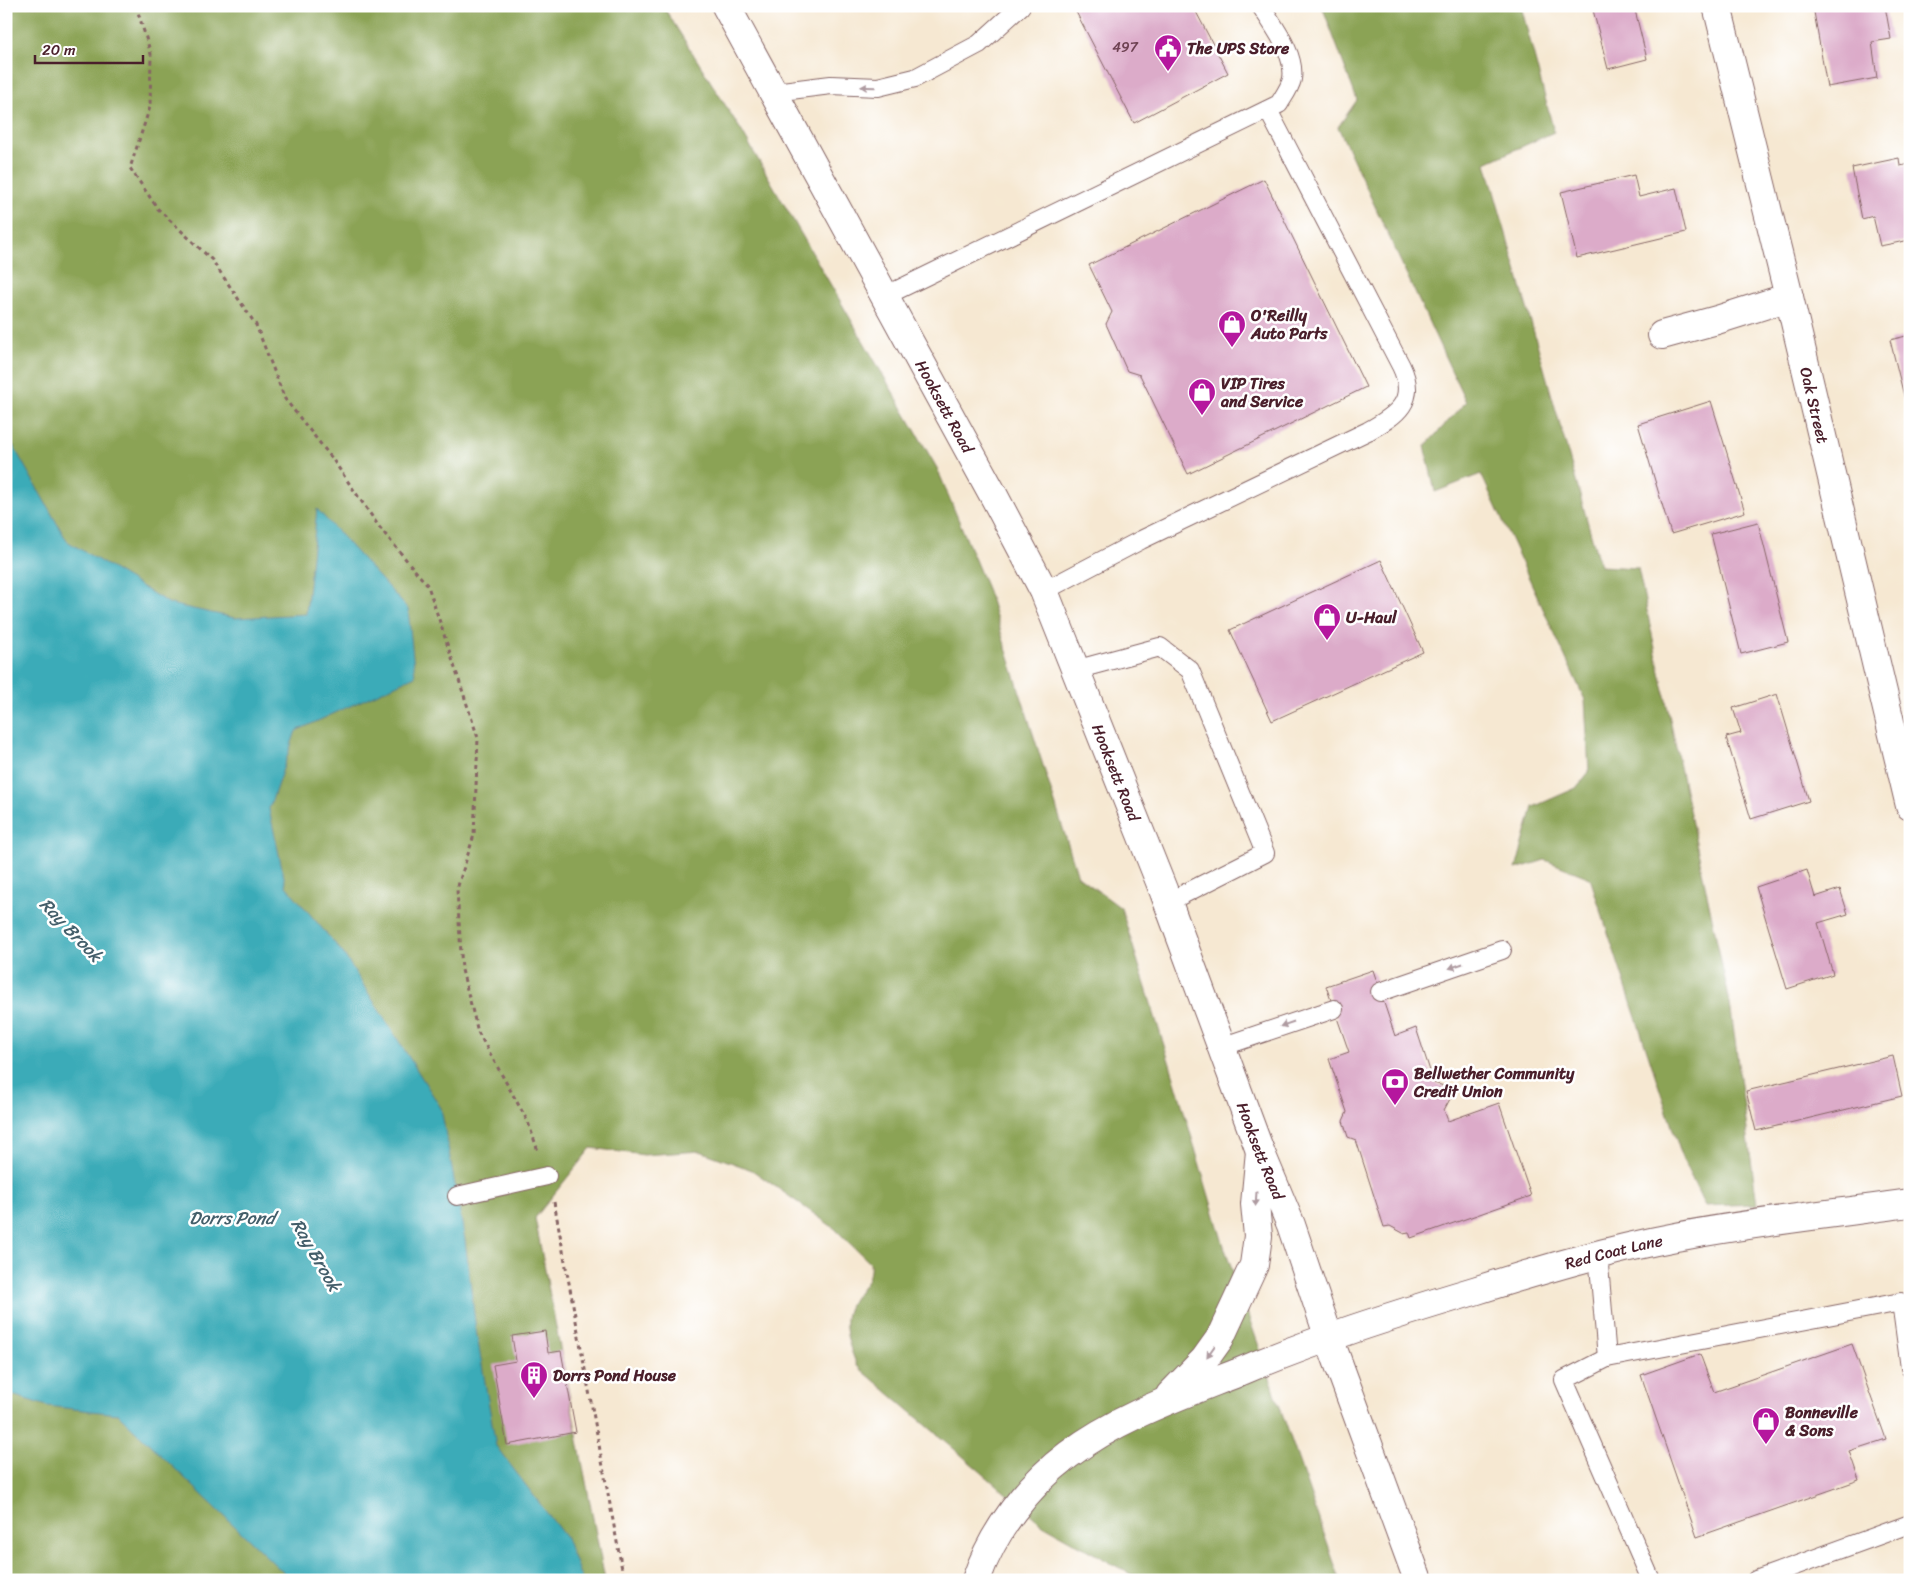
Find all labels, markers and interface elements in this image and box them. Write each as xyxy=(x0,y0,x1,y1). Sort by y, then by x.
scale bar xyxy=(35,32,142,64)
public building icon: The UPS Store xyxy=(1153,33,1183,72)
place label: The UPS Store xyxy=(1187,34,1290,63)
house number: 497 xyxy=(1112,35,1139,60)
text: 20 m xyxy=(42,37,76,63)
one-way arrow xyxy=(860,82,876,90)
place label: O'Reilly Auto Parts xyxy=(1250,301,1328,348)
shop icon: O'Reilly Auto Parts xyxy=(1217,309,1247,348)
street label: Hooksett Road xyxy=(907,354,983,460)
street label: Oak Street xyxy=(1792,364,1838,446)
place label: VIP Tires and Service xyxy=(1220,369,1304,416)
shop icon: VIP Tires and Service xyxy=(1187,377,1217,416)
shop icon: U-Haul xyxy=(1312,602,1342,641)
place label: U-Haul xyxy=(1346,603,1398,632)
street label: Hooksett Road xyxy=(1084,719,1149,827)
water label: Ray Brook xyxy=(32,890,111,971)
one-way arrow xyxy=(1448,962,1463,970)
one-way arrow xyxy=(1280,1021,1295,1028)
place label: Bellwether Community Credit Union xyxy=(1413,1059,1575,1106)
bank icon: Bellwether Community Credit Union xyxy=(1380,1067,1410,1106)
street label: Hooksett Road xyxy=(1228,1098,1294,1205)
one-way arrow xyxy=(1251,1191,1259,1207)
water label: Dorrs Pond xyxy=(189,1202,279,1234)
water label: Ray Brook xyxy=(282,1212,351,1299)
street label: Red Coat Lane xyxy=(1561,1225,1665,1278)
one-way arrow xyxy=(1206,1344,1216,1357)
building icon: Dorrs Pond House xyxy=(519,1360,549,1399)
place label: Dorrs Pond House xyxy=(553,1361,677,1390)
place label: Bonneville & Sons xyxy=(1785,1398,1859,1445)
shop icon: Bonneville & Sons xyxy=(1751,1406,1781,1445)

